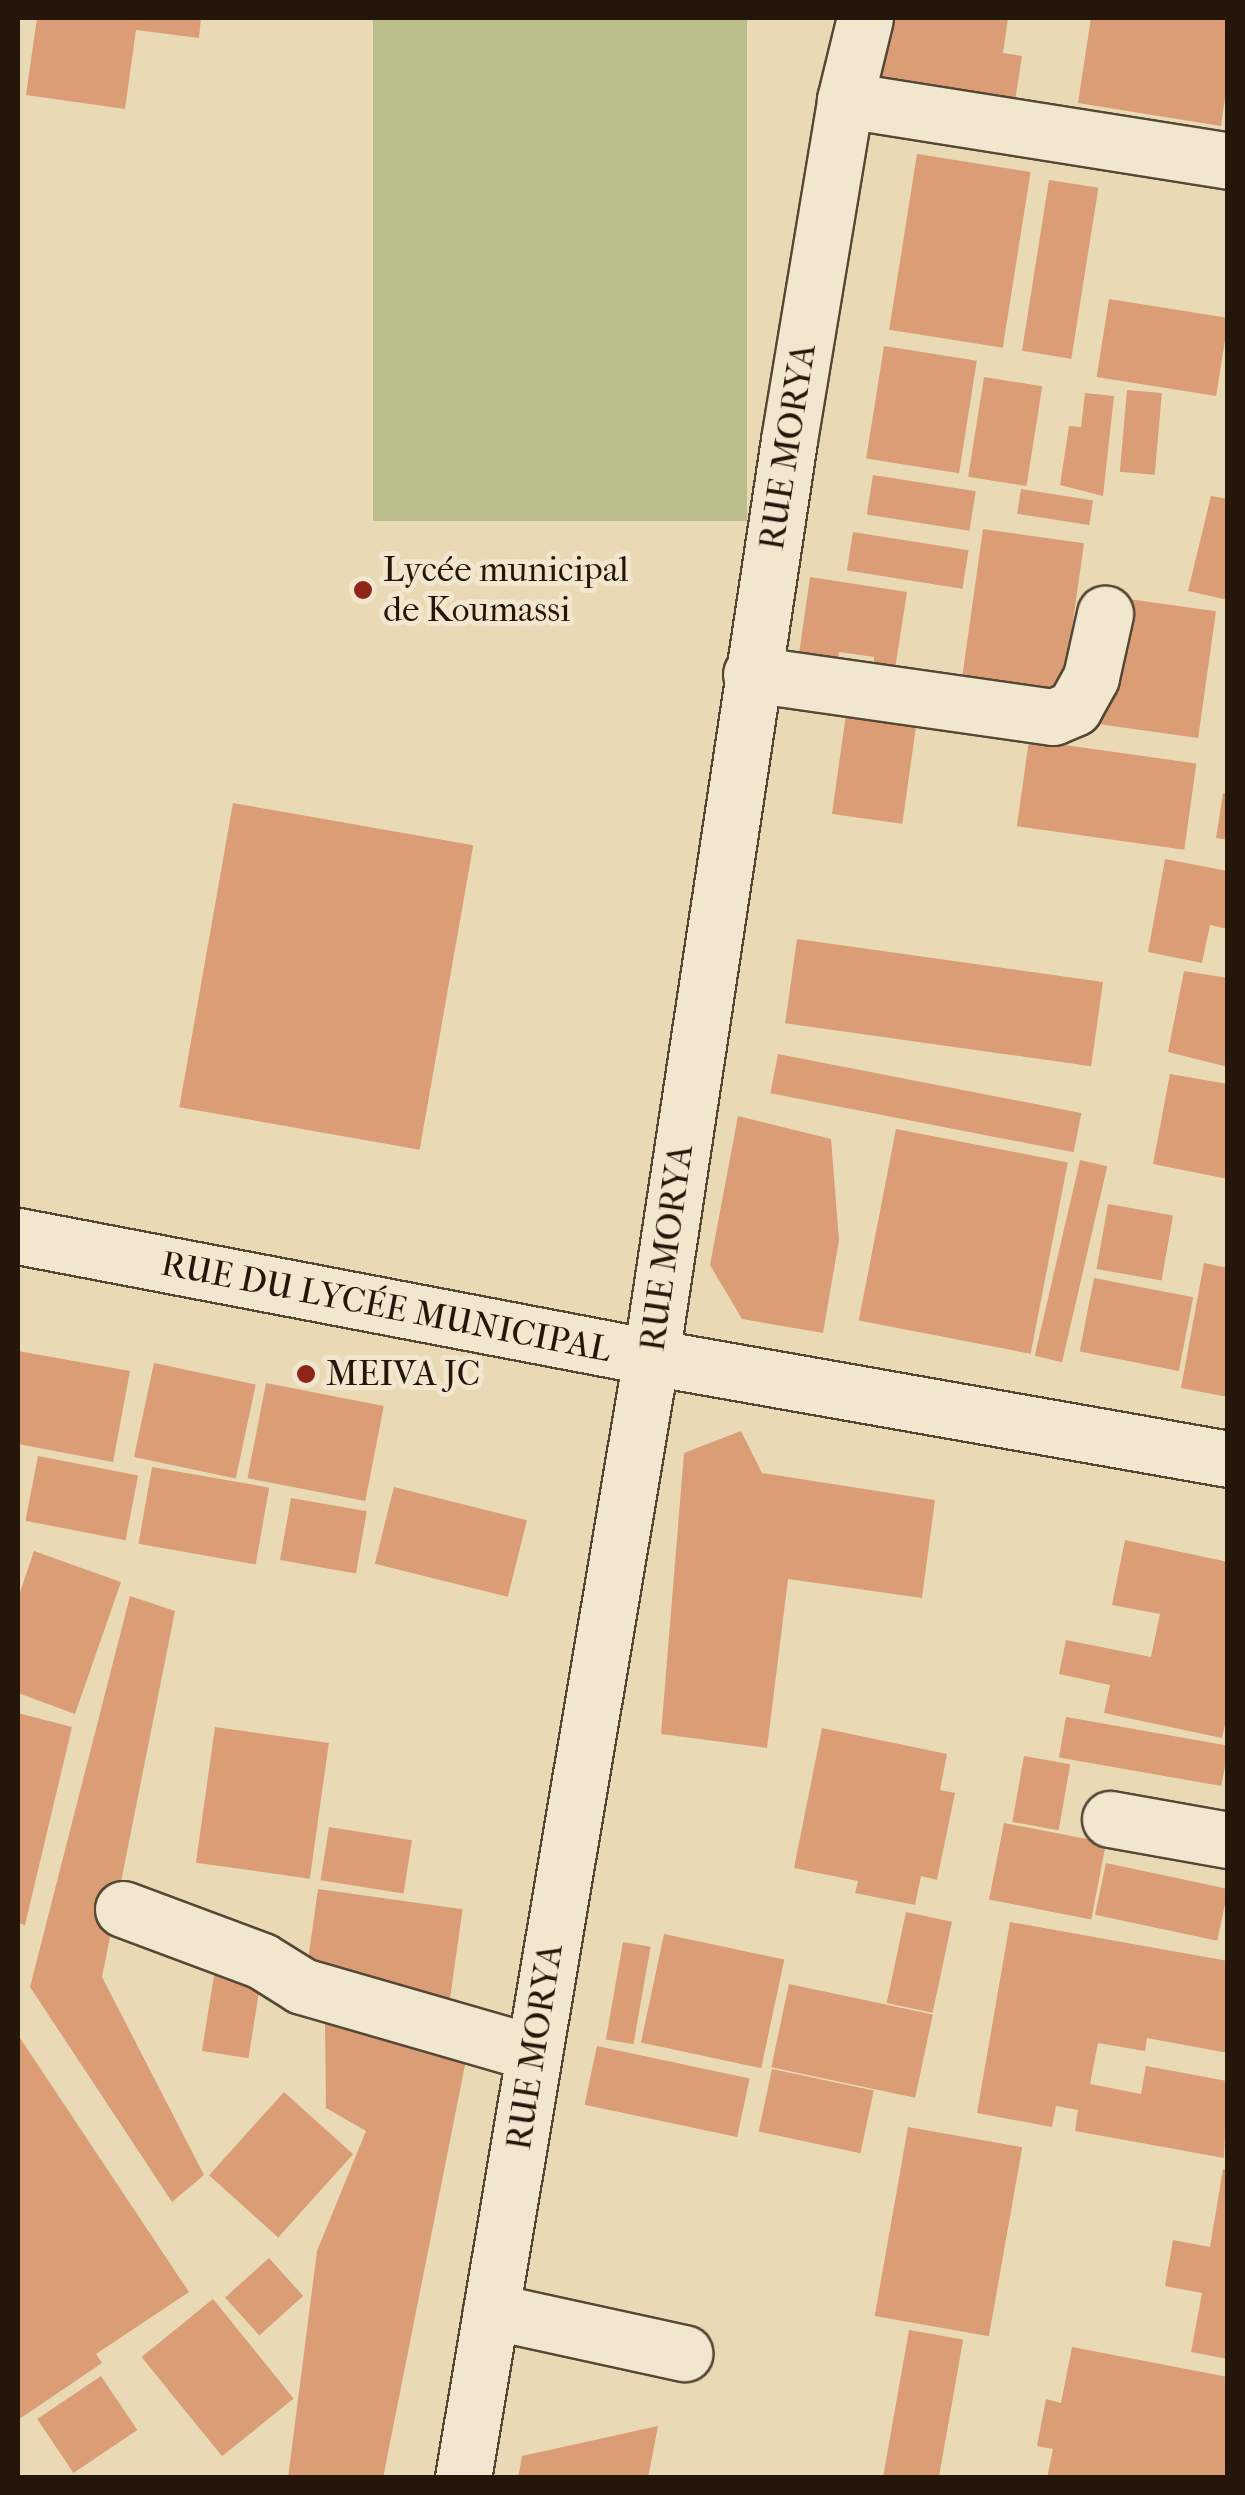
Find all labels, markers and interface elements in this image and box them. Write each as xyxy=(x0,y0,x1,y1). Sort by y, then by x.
street label: RUE MORYA xyxy=(751,341,825,553)
place label: Lycée municipal de Koumassi xyxy=(383,549,629,631)
marker: Lycée municipal de Koumassi xyxy=(352,579,374,601)
street label: RUE MORYA xyxy=(632,1142,702,1354)
street label: RUE DU LYCÉE MUNICIPAL xyxy=(158,1243,614,1371)
place label: MEIVA JC xyxy=(326,1353,480,1395)
marker: MEIVA JC xyxy=(295,1363,317,1385)
street label: RUE MORYA xyxy=(498,1941,572,2153)

